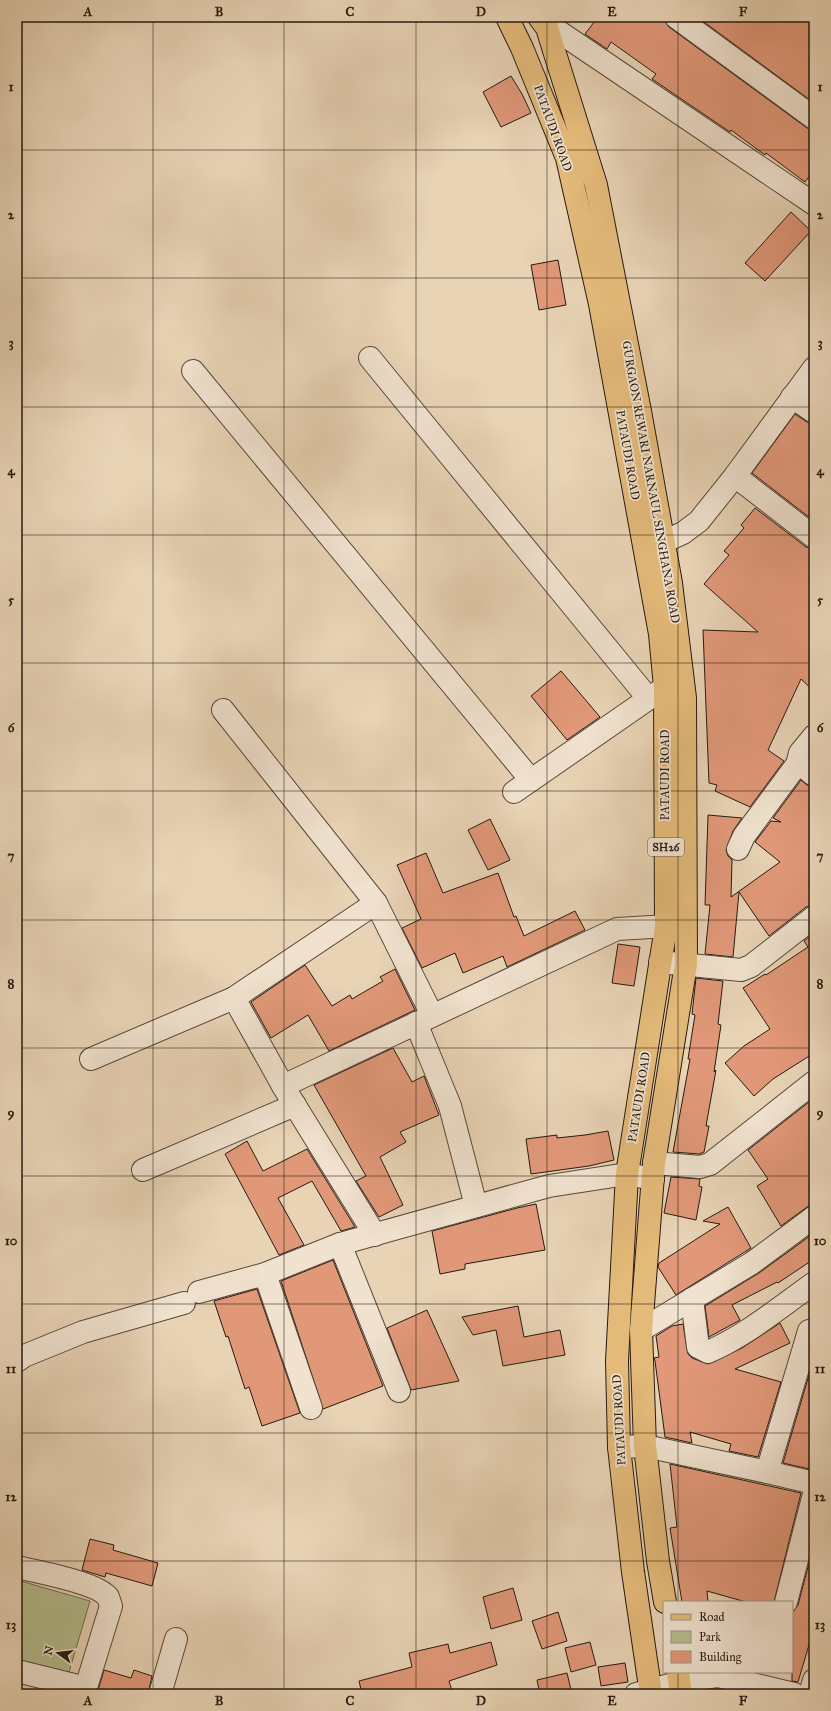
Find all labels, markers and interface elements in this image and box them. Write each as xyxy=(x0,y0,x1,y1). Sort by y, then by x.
text: A xyxy=(83,4,93,20)
text: B xyxy=(215,4,224,20)
text: C xyxy=(346,4,355,20)
text: D xyxy=(476,4,486,20)
text: E xyxy=(607,4,617,20)
text: F xyxy=(739,4,748,20)
text: 1 xyxy=(8,79,14,95)
text: 1 xyxy=(817,79,823,95)
street label: PATAUDI ROAD xyxy=(531,83,575,173)
text: 2 xyxy=(8,207,15,223)
text: 2 xyxy=(817,207,824,223)
text: 3 xyxy=(8,335,14,351)
text: 3 xyxy=(817,335,823,351)
street label: GURGAON REWARI NARNAUL SINGHANA ROAD xyxy=(619,340,683,624)
street label: PATAUDI ROAD xyxy=(613,409,643,501)
text: 4 xyxy=(7,463,15,479)
text: 4 xyxy=(816,463,824,479)
text: 5 xyxy=(8,592,15,608)
text: 5 xyxy=(817,592,824,608)
text: 6 xyxy=(8,720,16,736)
text: 6 xyxy=(817,720,825,736)
street label: PATAUDI ROAD xyxy=(658,729,672,821)
road number: SH26 xyxy=(648,838,684,856)
text: 7 xyxy=(8,848,15,864)
text: 7 xyxy=(817,848,824,864)
text: 8 xyxy=(8,976,15,992)
text: 8 xyxy=(817,976,824,992)
street label: PATAUDI ROAD xyxy=(625,1051,653,1143)
text: 9 xyxy=(8,1105,15,1121)
text: 9 xyxy=(817,1105,824,1121)
text: 10 xyxy=(5,1233,18,1249)
text: 10 xyxy=(814,1233,827,1249)
text: 11 xyxy=(6,1361,16,1377)
text: 11 xyxy=(815,1361,825,1377)
street label: PATAUDI ROAD xyxy=(610,1374,628,1466)
text: 12 xyxy=(5,1489,17,1505)
text: 12 xyxy=(814,1489,826,1505)
legend xyxy=(663,1601,793,1673)
text: Road xyxy=(699,1610,725,1624)
text: 13 xyxy=(6,1617,16,1633)
text: 13 xyxy=(815,1617,825,1633)
text: Park xyxy=(699,1630,721,1644)
north arrow xyxy=(38,1633,78,1673)
text: N xyxy=(41,1644,56,1657)
text: Building xyxy=(699,1650,742,1665)
text: A xyxy=(83,1693,93,1709)
text: B xyxy=(215,1693,224,1709)
text: C xyxy=(346,1693,355,1709)
text: D xyxy=(476,1693,486,1709)
text: E xyxy=(607,1693,617,1709)
text: F xyxy=(739,1693,748,1709)

